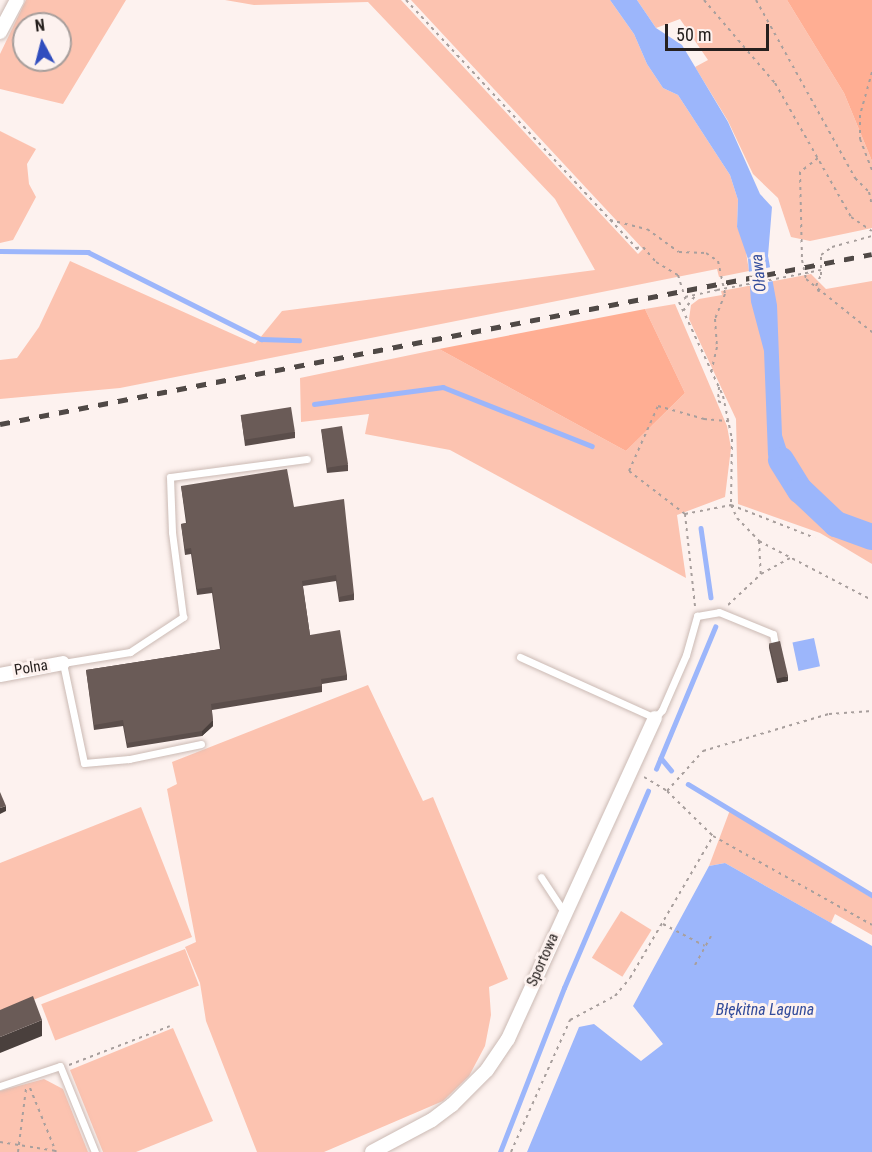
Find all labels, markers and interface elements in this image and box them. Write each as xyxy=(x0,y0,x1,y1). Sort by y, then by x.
north arrow xyxy=(12,12,72,72)
scale bar xyxy=(668,12,772,50)
text: N xyxy=(34,16,46,36)
text: 50 m xyxy=(676,24,711,45)
water label: Oława xyxy=(747,253,771,293)
street label: Polna xyxy=(13,656,49,680)
street label: Sportowa xyxy=(523,931,563,989)
water label: Błękitna Laguna xyxy=(716,1000,814,1020)

